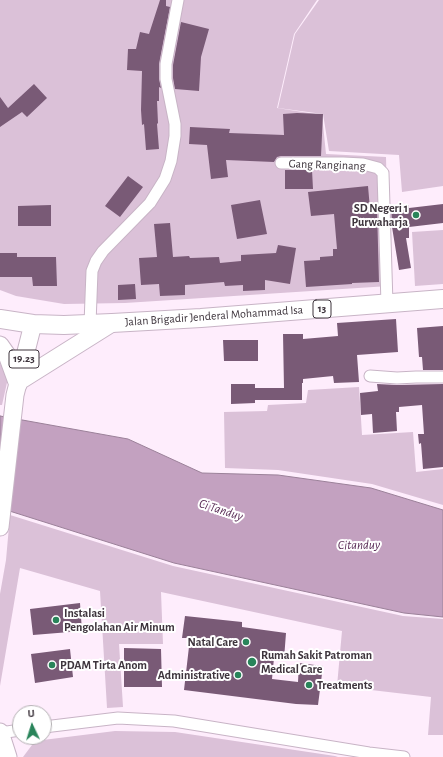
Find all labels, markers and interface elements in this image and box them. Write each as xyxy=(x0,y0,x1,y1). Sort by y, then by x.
street label: Gang Ranginang xyxy=(288,156,366,174)
place label: SD Negeri 1 Purwaharja xyxy=(351,201,408,229)
marker: SD Negeri 1 Purwaharja xyxy=(411,210,421,220)
road number: 13 xyxy=(313,300,331,318)
street label: Jalan Brigadir Jenderal Mohammad Isa xyxy=(124,303,304,329)
road number: 19.23 xyxy=(9,350,39,368)
water label: Ci Tanduy xyxy=(197,496,245,524)
water label: Citanduy xyxy=(338,537,380,553)
place label: Instalasi Pengolahan Air Minum xyxy=(64,606,175,634)
marker: Instalasi Pengolahan Air Minum xyxy=(51,615,61,625)
place label: Natal Care xyxy=(188,635,238,649)
marker: Natal Care xyxy=(241,637,251,647)
place label: Rumah Sakit Patroman Medical Care xyxy=(261,648,372,676)
marker: Rumah Sakit Patroman Medical Care xyxy=(246,656,258,668)
place label: PDAM Tirta Anom xyxy=(60,658,147,672)
marker: PDAM Tirta Anom xyxy=(47,660,57,670)
place label: Administrative xyxy=(158,668,230,682)
marker: Administrative xyxy=(233,670,243,680)
place label: Treatments xyxy=(317,678,372,692)
marker: Treatments xyxy=(304,680,314,690)
north arrow xyxy=(12,705,52,745)
text: U xyxy=(27,708,35,719)

